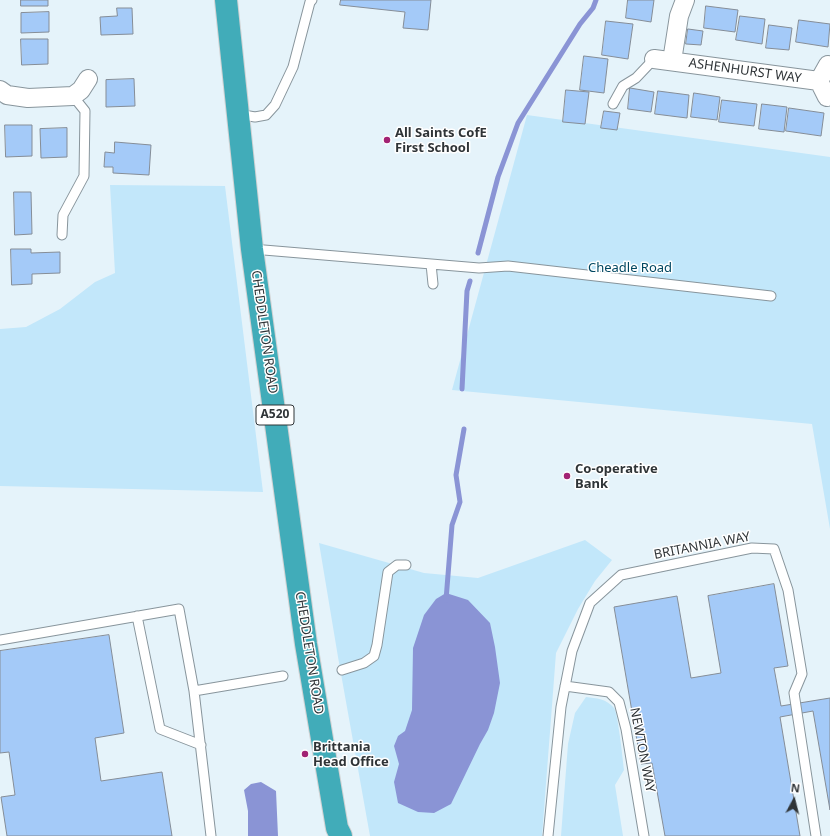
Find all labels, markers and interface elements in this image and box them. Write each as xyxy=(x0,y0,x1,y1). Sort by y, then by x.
street label: ASHENHURST WAY xyxy=(688,55,802,87)
place label: All Saints CofE First School xyxy=(395,125,487,156)
marker: All Saints CofE First School xyxy=(382,135,392,145)
park label: Cheadle Road xyxy=(588,260,672,276)
street label: CHEDDLETON ROAD xyxy=(248,269,280,395)
road number: A520 xyxy=(256,405,294,425)
place label: Co-operative Bank xyxy=(575,461,658,492)
marker: Co-operative Bank xyxy=(562,471,572,481)
street label: BRITANNIA WAY xyxy=(652,529,752,563)
street label: CHEDDLETON ROAD xyxy=(292,590,326,716)
street label: NEWTON WAY xyxy=(626,706,658,794)
place label: Brittania Head Office xyxy=(313,739,389,770)
marker: Brittania Head Office xyxy=(300,749,310,759)
north arrow xyxy=(774,780,814,820)
text: N xyxy=(790,780,801,796)

